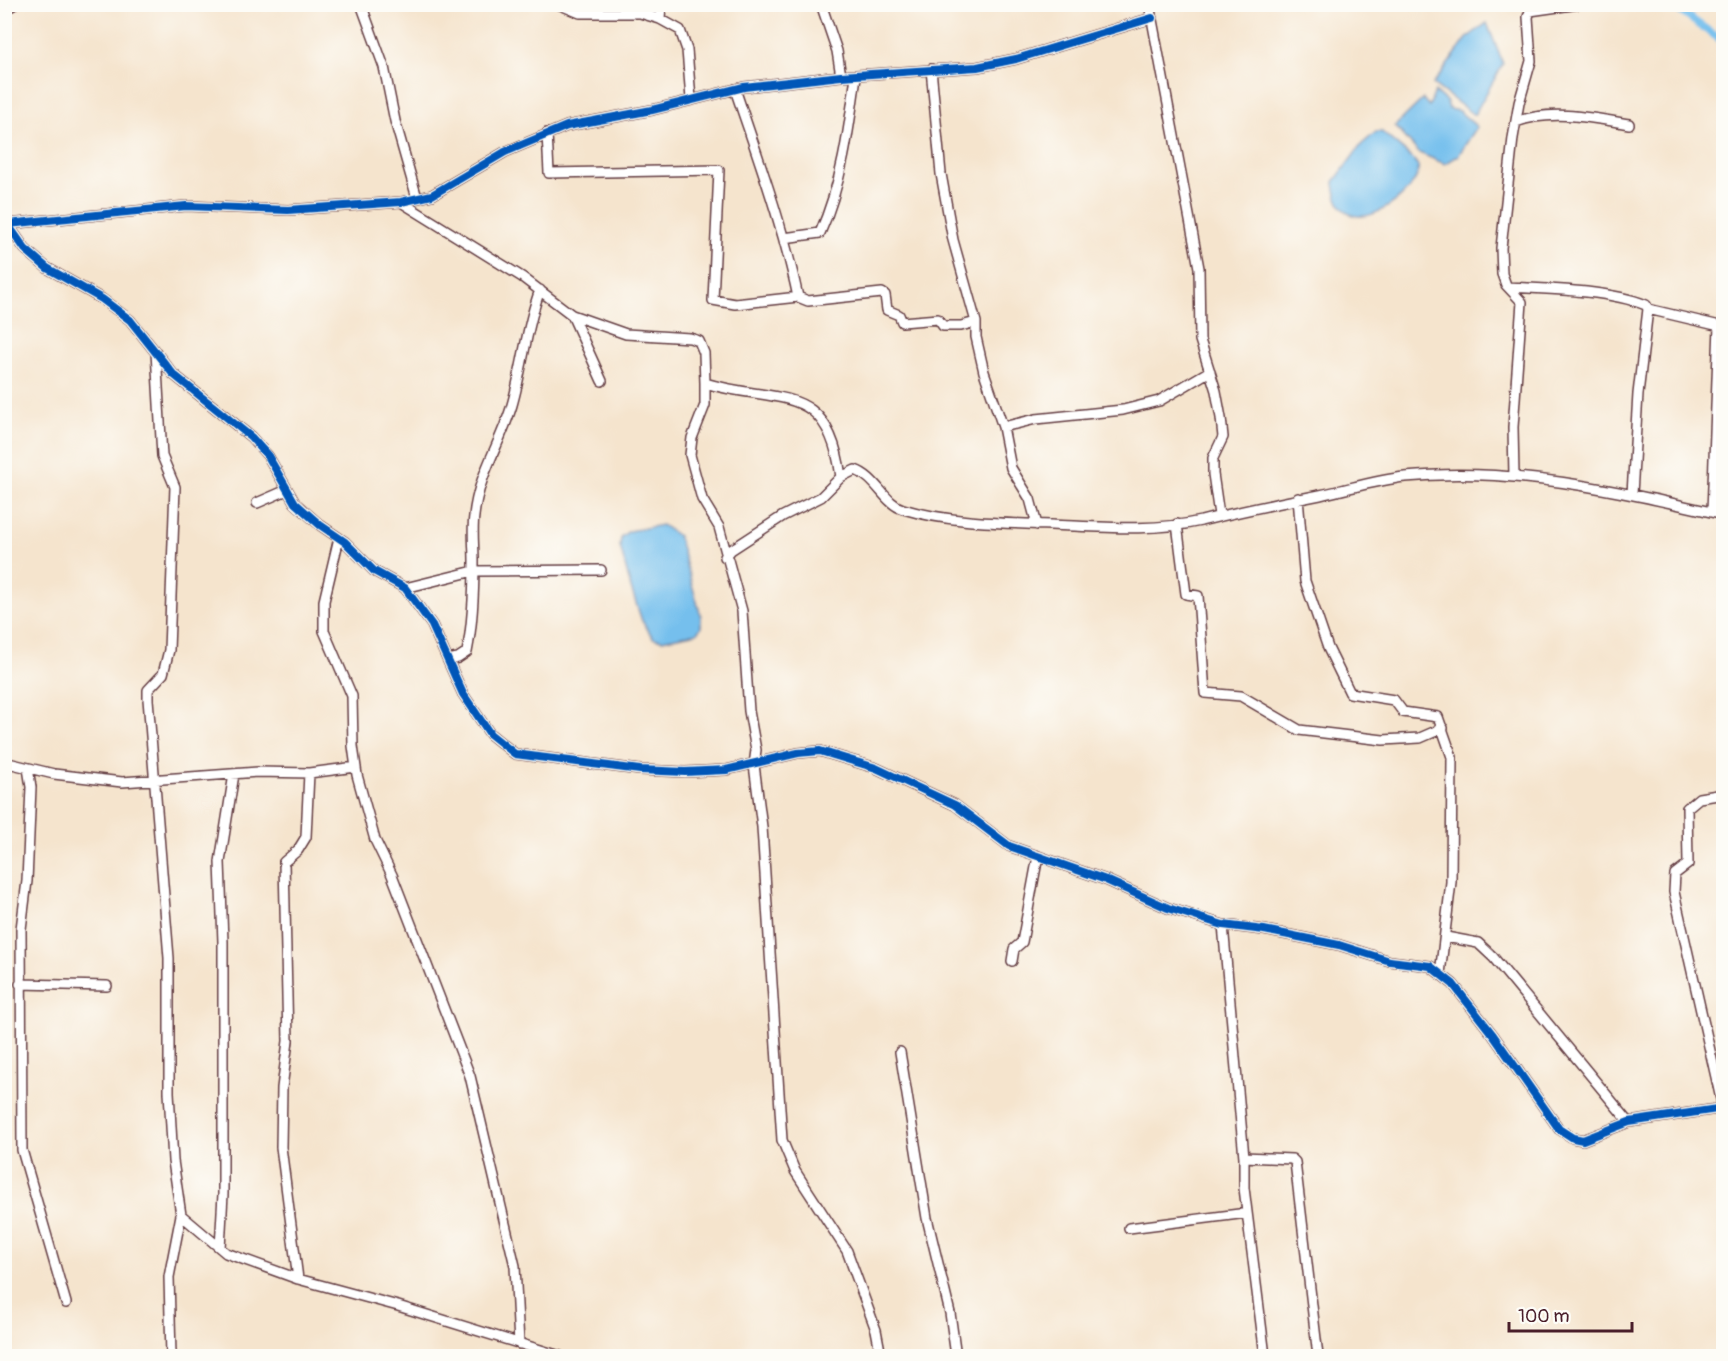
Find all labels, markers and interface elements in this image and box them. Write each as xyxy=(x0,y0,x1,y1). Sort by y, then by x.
scale bar xyxy=(1509,1295,1632,1333)
text: 100 m xyxy=(1518,1305,1570,1328)

